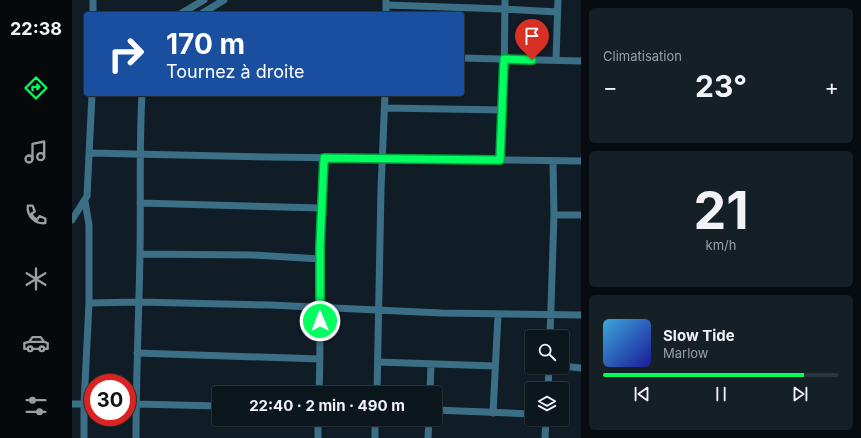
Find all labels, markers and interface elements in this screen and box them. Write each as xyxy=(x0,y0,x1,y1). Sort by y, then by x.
text: 22:38 xyxy=(10,18,62,39)
pin xyxy=(515,19,549,60)
icon: arrive xyxy=(521,25,543,47)
text: 170 m xyxy=(166,27,245,61)
icon: right xyxy=(100,28,152,80)
text: Climatisation xyxy=(603,48,682,64)
text: Tournez à droite xyxy=(166,61,305,82)
text: 23° xyxy=(695,68,747,104)
icon: directions xyxy=(22,74,50,102)
text: − xyxy=(603,74,618,100)
text: + xyxy=(824,74,839,100)
icon: music xyxy=(22,138,50,166)
text: 21 xyxy=(693,179,749,242)
icon: phone xyxy=(22,201,50,229)
text: km/h xyxy=(706,237,736,253)
icon: climate xyxy=(22,265,50,293)
position arrow xyxy=(299,300,341,342)
text: Slow Tide xyxy=(663,326,735,345)
icon: car xyxy=(22,329,50,357)
map controls xyxy=(525,330,569,426)
button: search xyxy=(525,330,569,374)
text: Marlow xyxy=(663,345,709,361)
speed limit sign: 30 xyxy=(84,374,136,426)
button: layers xyxy=(525,382,569,426)
icon: previous xyxy=(631,383,653,405)
icon: pause xyxy=(710,383,732,405)
icon: next xyxy=(789,383,811,405)
icon: filters xyxy=(22,392,50,420)
text: 22:40 · 2 min · 490 m xyxy=(249,396,405,415)

